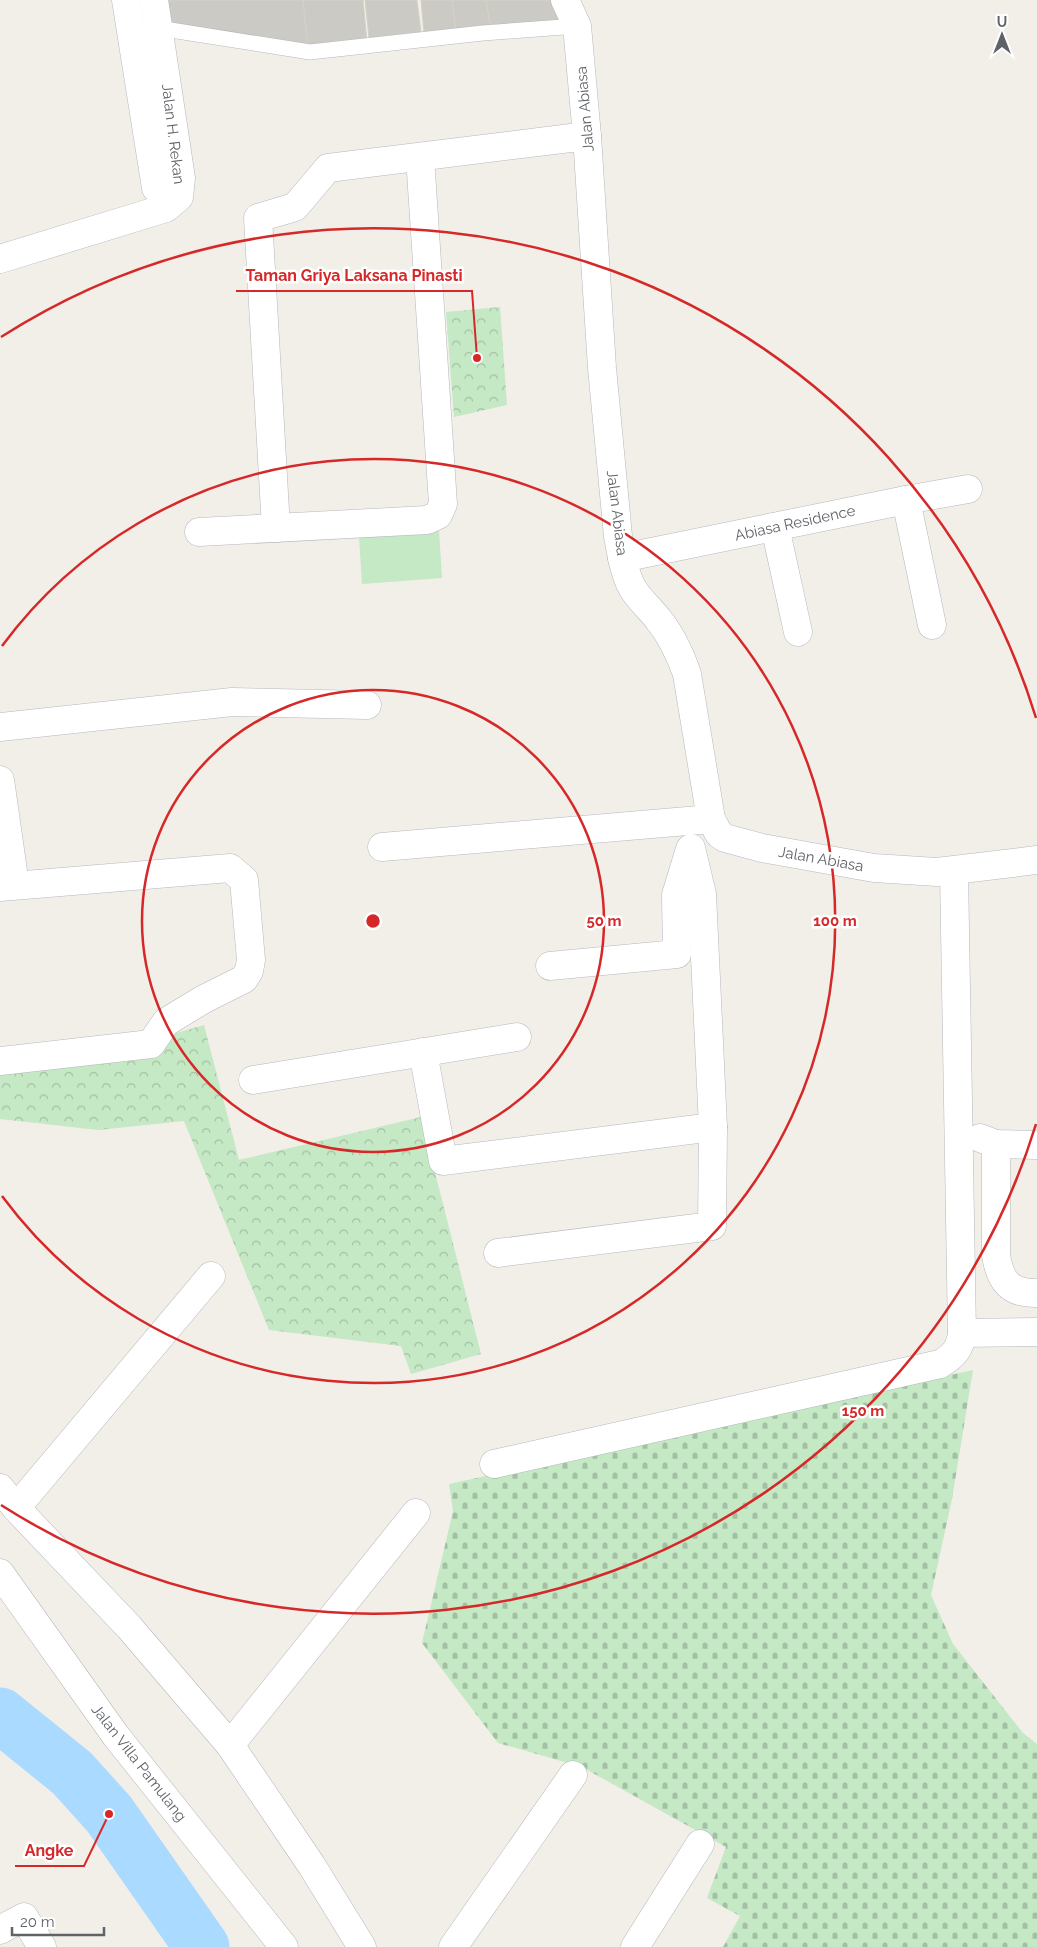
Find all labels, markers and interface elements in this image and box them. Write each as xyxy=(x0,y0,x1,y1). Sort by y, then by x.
north arrow xyxy=(977,10,1027,60)
text: U xyxy=(997,14,1007,30)
street label: Jalan Abiasa xyxy=(572,65,598,153)
street label: Jalan H. Rekan xyxy=(158,83,188,185)
callout: Taman Griya Laksana Pinasti xyxy=(236,260,472,291)
text: Taman Griya Laksana Pinasti xyxy=(246,266,462,285)
street label: Jalan Abiasa xyxy=(603,469,631,557)
street label: Abiasa Residence xyxy=(733,501,857,545)
street label: Jalan Abiasa xyxy=(777,843,865,875)
centre of rings xyxy=(364,912,382,930)
text: 50 m xyxy=(586,912,622,930)
text: 100 m xyxy=(813,912,857,930)
text: 150 m xyxy=(842,1402,884,1420)
street label: Jalan Villa Pamulang xyxy=(88,1701,190,1825)
callout: Angke xyxy=(15,1835,84,1866)
text: Angke xyxy=(25,1841,74,1860)
scale bar xyxy=(12,1904,105,1936)
text: 20 m xyxy=(20,1913,55,1931)

